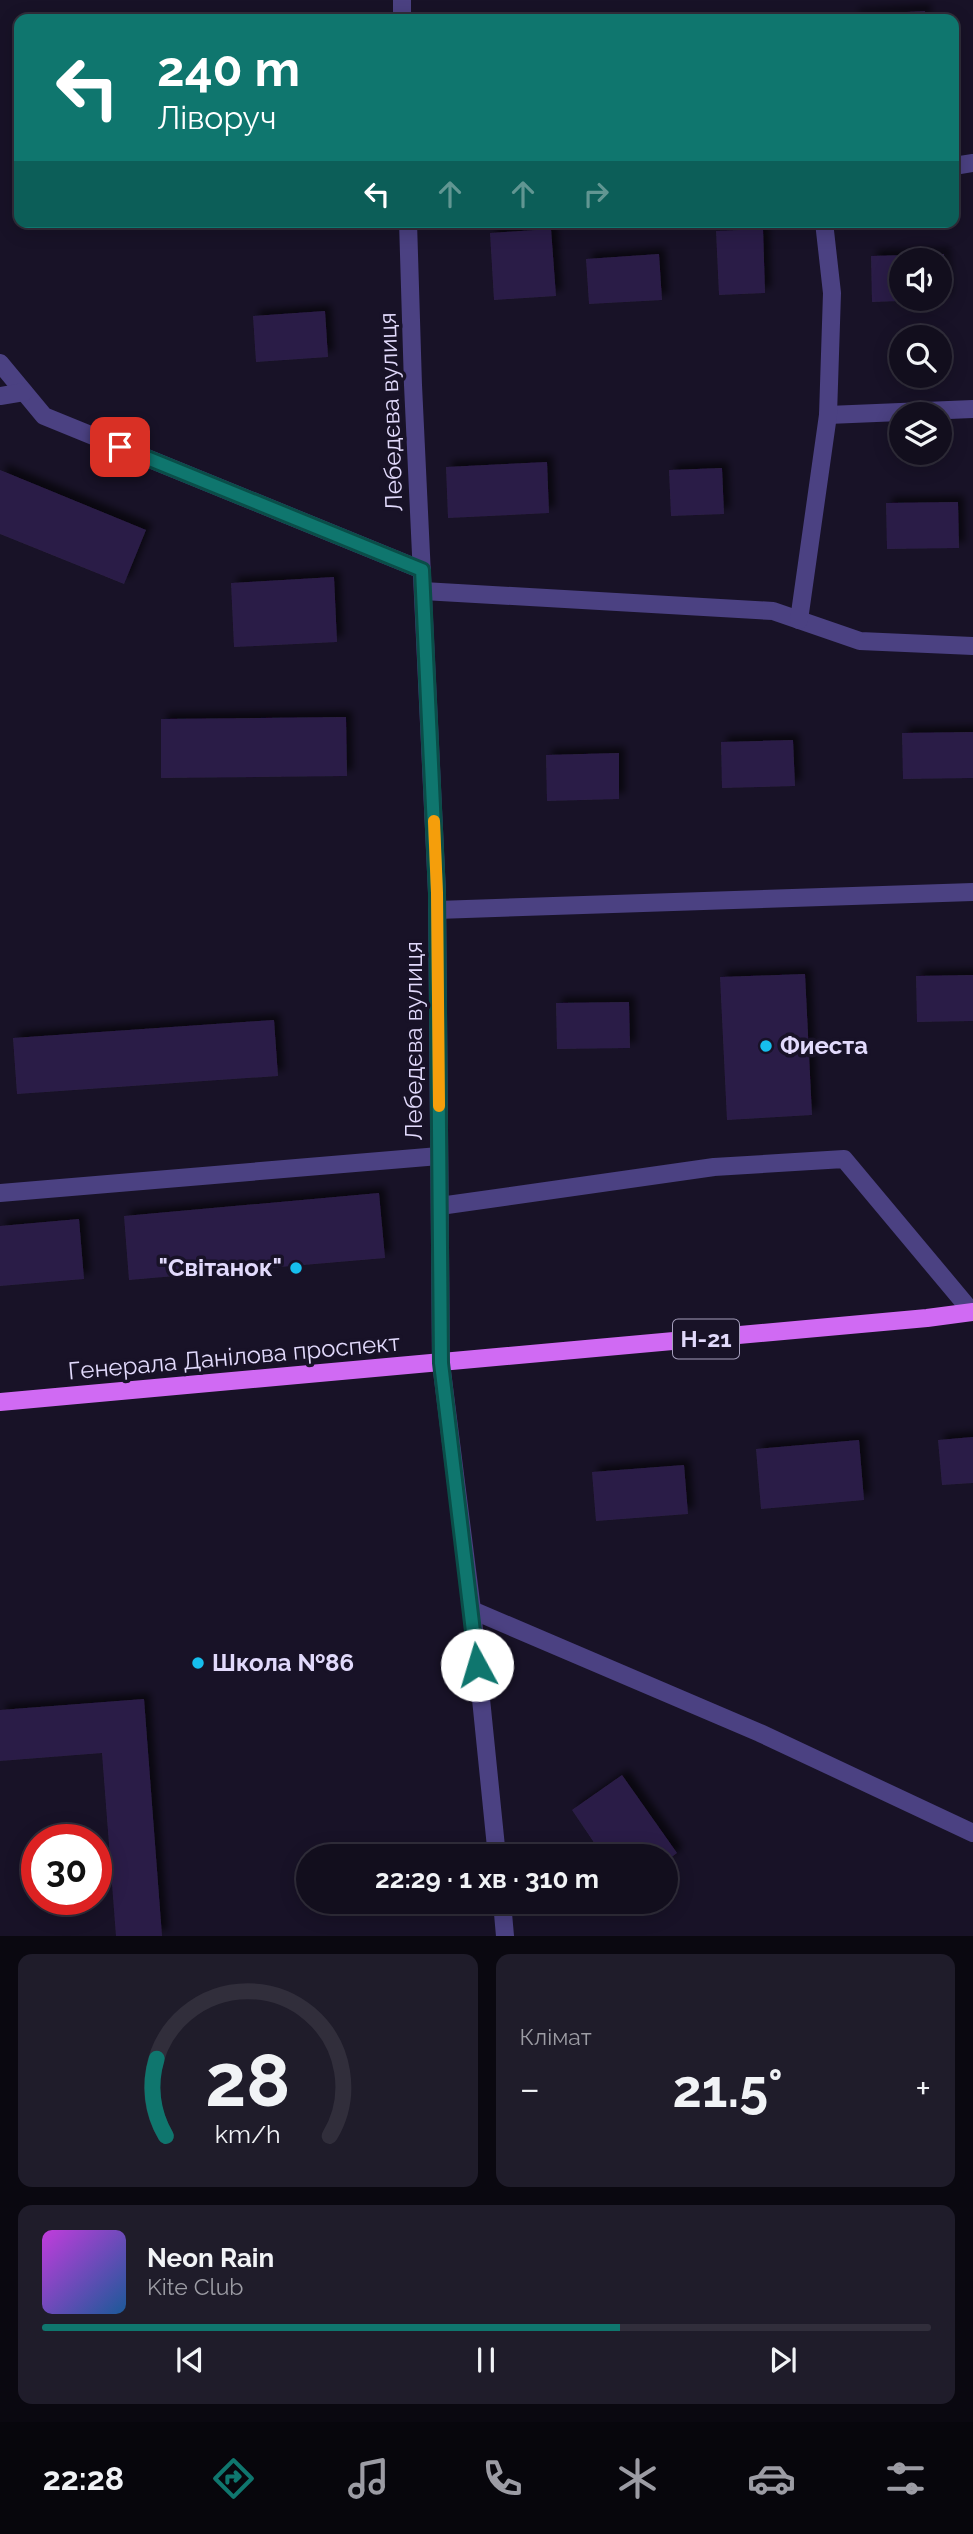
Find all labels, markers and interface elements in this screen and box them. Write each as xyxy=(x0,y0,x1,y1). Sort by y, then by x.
text: 240 m xyxy=(157,40,300,97)
icon: left xyxy=(42,42,133,133)
text: Ліворуч xyxy=(157,99,276,136)
icon: left xyxy=(358,175,396,213)
icon: ahead xyxy=(431,175,469,213)
icon: ahead xyxy=(504,175,542,213)
icon: right xyxy=(577,175,615,213)
map controls xyxy=(889,248,952,465)
button: sound xyxy=(889,248,952,311)
street label: Лебедєва вулиця xyxy=(373,312,408,512)
button: search xyxy=(889,325,952,388)
button: layers xyxy=(889,402,952,465)
pin xyxy=(90,417,150,477)
icon: arrive xyxy=(101,428,139,466)
street label: Лебедєва вулиця xyxy=(399,941,428,1141)
place label: Фиеста xyxy=(780,1031,868,1060)
marker: Фиеста xyxy=(758,1038,774,1054)
place label: "Світанок" xyxy=(159,1253,282,1282)
marker: "Світанок" xyxy=(288,1260,304,1276)
road number: Н-21 xyxy=(673,1320,739,1358)
street label: Генерала Данілова проспект xyxy=(67,1327,402,1385)
position arrow xyxy=(440,1628,514,1702)
place label: Школа №86 xyxy=(212,1648,354,1677)
marker: Школа №86 xyxy=(190,1655,206,1671)
speed limit sign: 30 xyxy=(21,1824,112,1915)
text: 22:29 · 1 хв · 310 m xyxy=(375,1864,599,1894)
text: Клімат xyxy=(520,2023,592,2050)
text: 28 xyxy=(205,2039,290,2124)
text: 21.5° xyxy=(672,2058,783,2119)
text: − xyxy=(520,2066,540,2111)
text: + xyxy=(915,2066,931,2111)
text: km/h xyxy=(215,2119,281,2149)
text: Neon Rain xyxy=(147,2243,274,2273)
text: Kite Club xyxy=(147,2273,244,2300)
icon: previous xyxy=(171,2341,209,2379)
icon: pause xyxy=(467,2341,505,2379)
icon: next xyxy=(764,2341,802,2379)
icon: directions xyxy=(209,2454,258,2503)
icon: music xyxy=(344,2454,393,2503)
icon: phone xyxy=(478,2454,527,2503)
icon: climate xyxy=(613,2454,662,2503)
icon: car xyxy=(747,2454,796,2503)
icon: filters xyxy=(881,2454,930,2503)
text: 22:28 xyxy=(43,2460,124,2497)

